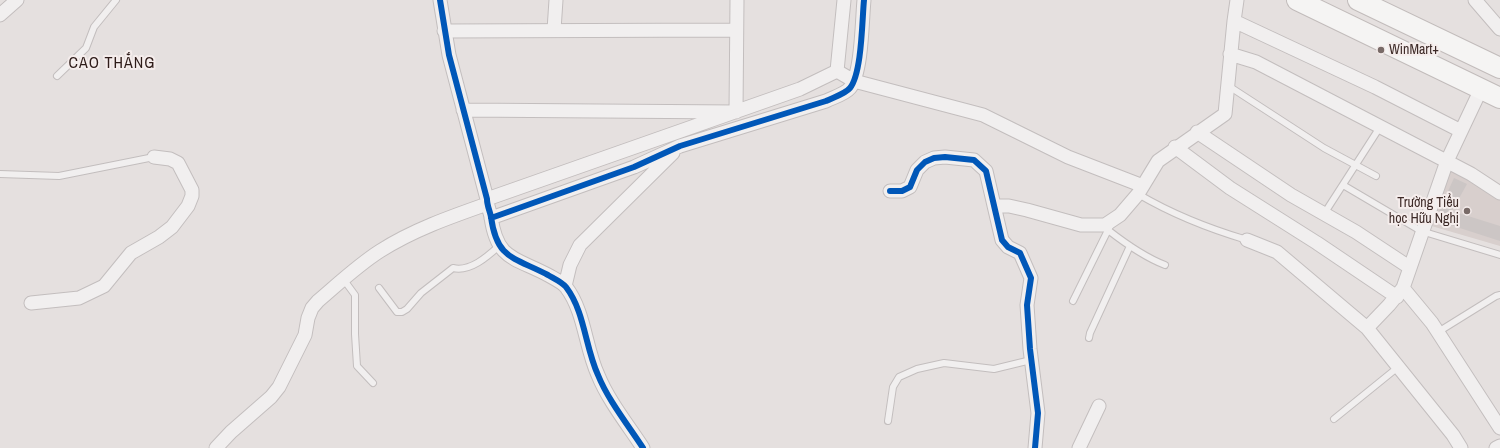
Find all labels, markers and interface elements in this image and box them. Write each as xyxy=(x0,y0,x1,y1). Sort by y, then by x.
place label: WinMart+ xyxy=(1389,42,1439,58)
marker: WinMart+ xyxy=(1376,45,1386,55)
district label: CAO THẮNG xyxy=(69,54,155,74)
place label: Trường Tiểu học Hữu Nghị xyxy=(1389,195,1459,228)
marker: Trường Tiểu học Hữu Nghị xyxy=(1462,206,1472,216)

